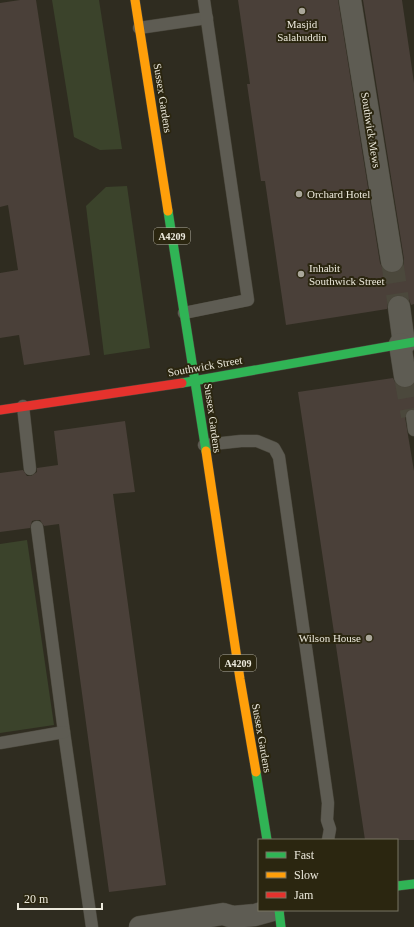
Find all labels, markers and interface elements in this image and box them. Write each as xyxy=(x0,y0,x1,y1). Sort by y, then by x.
marker: Masjid Salahuddin xyxy=(297,6,307,16)
place label: Masjid Salahuddin xyxy=(277,18,327,43)
street label: Sussex Gardens xyxy=(152,63,174,133)
street label: Southwick Mews xyxy=(359,91,383,169)
place label: Orchard Hotel xyxy=(307,188,370,200)
marker: Orchard Hotel xyxy=(294,189,304,199)
road number: A4209 xyxy=(154,228,190,244)
place label: Inhabit Southwick Street xyxy=(309,262,384,287)
marker: Inhabit Southwick Street xyxy=(296,269,306,279)
street label: Southwick Street xyxy=(167,354,243,378)
street label: Sussex Gardens xyxy=(202,383,224,453)
place label: Wilson House xyxy=(299,632,361,644)
marker: Wilson House xyxy=(364,633,374,643)
road number: A4209 xyxy=(220,655,256,671)
street label: Sussex Gardens xyxy=(250,703,274,773)
legend xyxy=(258,839,398,911)
text: Fast xyxy=(294,848,315,862)
text: Slow xyxy=(294,868,319,882)
scale bar xyxy=(18,885,102,911)
text: Jam xyxy=(294,888,314,902)
text: 20 m xyxy=(24,892,49,906)

